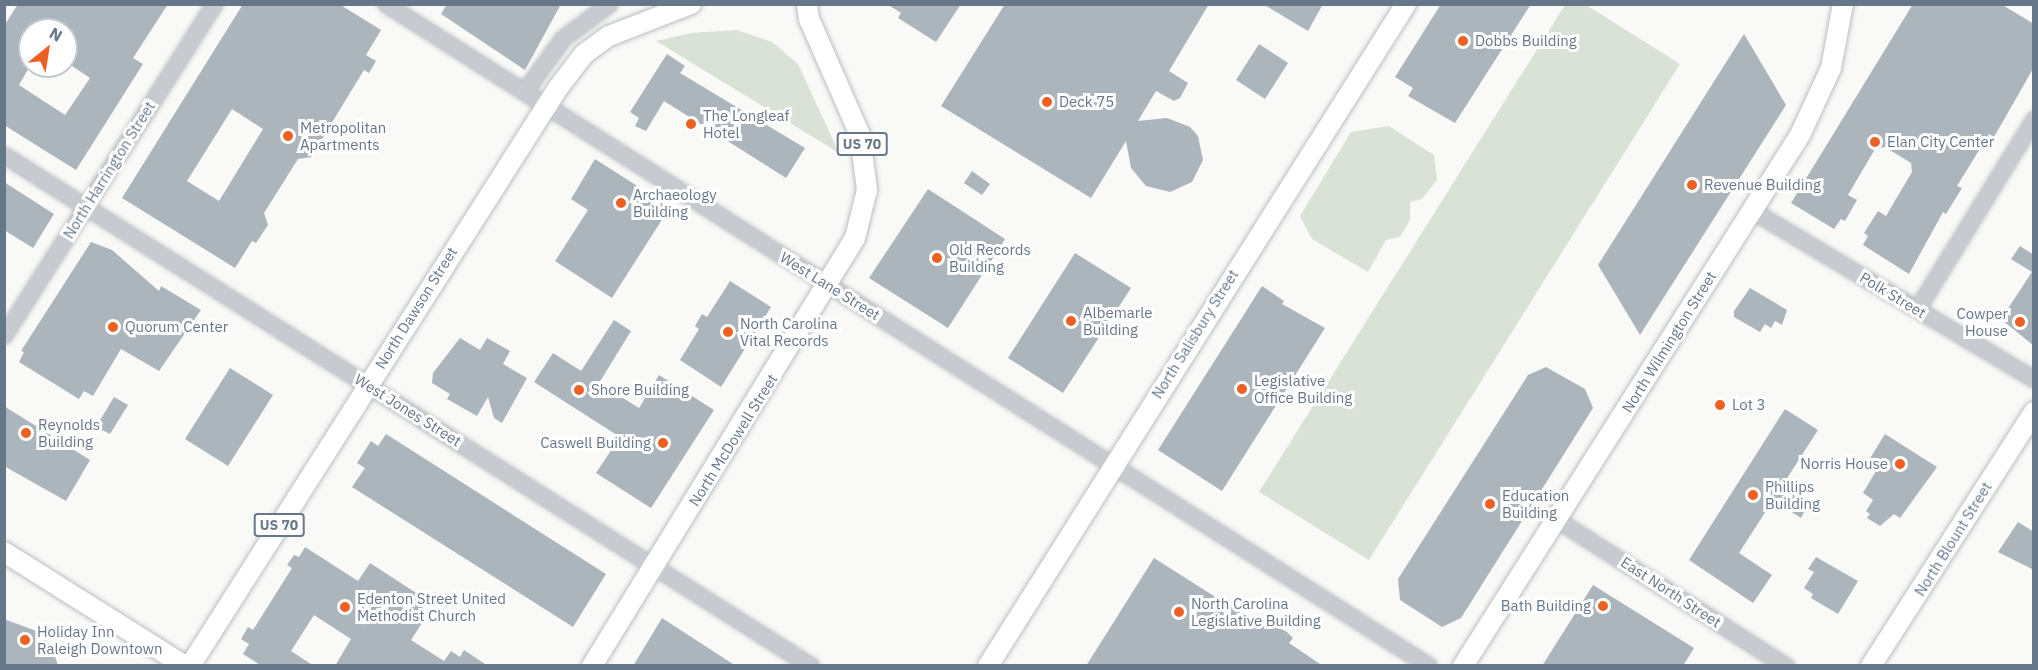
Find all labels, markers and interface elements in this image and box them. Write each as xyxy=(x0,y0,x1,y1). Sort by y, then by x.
north arrow xyxy=(18,18,78,78)
text: N xyxy=(46,23,66,46)
place label: Dobbs Building xyxy=(1475,32,1577,50)
marker: Dobbs Building xyxy=(1456,34,1470,48)
place label: Deck 75 xyxy=(1059,93,1114,111)
marker: Deck 75 xyxy=(1040,95,1054,109)
street label: North Harrington Street xyxy=(59,98,159,242)
place label: The Longleaf Hotel xyxy=(703,106,789,141)
marker: The Longleaf Hotel xyxy=(684,117,698,131)
place label: Metropolitan Apartments xyxy=(300,118,386,153)
marker: Metropolitan Apartments xyxy=(281,129,295,143)
road number: US 70 xyxy=(836,133,888,155)
place label: Elan City Center xyxy=(1887,133,1994,151)
marker: Elan City Center xyxy=(1868,135,1882,149)
place label: Revenue Building xyxy=(1704,176,1821,194)
marker: Revenue Building xyxy=(1685,178,1699,192)
place label: Archaeology Building xyxy=(633,185,717,220)
marker: Archaeology Building xyxy=(614,196,628,210)
place label: Old Records Building xyxy=(949,240,1031,275)
street label: North Dawson Street xyxy=(371,244,461,372)
street label: West Lane Street xyxy=(777,248,883,324)
marker: Old Records Building xyxy=(930,251,944,265)
street label: North Salisbury Street xyxy=(1148,266,1242,402)
street label: North Wilmington Street xyxy=(1618,268,1720,416)
street label: Polk Street xyxy=(1857,268,1929,322)
place label: Albemarle Building xyxy=(1083,303,1153,338)
place label: Cowper House xyxy=(1956,304,2008,339)
place label: North Carolina Vital Records xyxy=(740,314,837,349)
marker: Albemarle Building xyxy=(1064,314,1078,328)
marker: Cowper House xyxy=(2013,315,2027,329)
place label: Quorum Center xyxy=(125,318,228,336)
marker: Quorum Center xyxy=(106,320,120,334)
marker: North Carolina Vital Records xyxy=(721,325,735,339)
street label: West Jones Street xyxy=(351,370,465,450)
street label: North McDowell Street xyxy=(685,371,781,509)
place label: Legislative Office Building xyxy=(1254,371,1352,406)
place label: Shore Building xyxy=(591,381,689,399)
marker: Legislative Office Building xyxy=(1235,382,1249,396)
marker: Shore Building xyxy=(572,383,586,397)
place label: Lot 3 xyxy=(1732,396,1766,414)
marker: Lot 3 xyxy=(1713,398,1727,412)
place label: Reynolds Building xyxy=(38,415,100,450)
marker: Reynolds Building xyxy=(19,426,33,440)
place label: Caswell Building xyxy=(540,434,651,452)
marker: Caswell Building xyxy=(656,436,670,450)
place label: Norris House xyxy=(1800,455,1888,473)
marker: Norris House xyxy=(1893,457,1907,471)
place label: Phillips Building xyxy=(1765,477,1820,512)
street label: North Blount Street xyxy=(1911,479,1995,599)
place label: Education Building xyxy=(1502,486,1569,521)
marker: Phillips Building xyxy=(1746,488,1760,502)
marker: Education Building xyxy=(1483,497,1497,511)
road number: US 70 xyxy=(254,514,304,536)
street label: East North Street xyxy=(1618,553,1724,631)
place label: Edenton Street United Methodist Church xyxy=(357,589,506,624)
place label: North Carolina Legislative Building xyxy=(1191,594,1321,629)
place label: Bath Building xyxy=(1501,597,1591,615)
marker: Bath Building xyxy=(1596,599,1610,613)
marker: Edenton Street United Methodist Church xyxy=(338,600,352,614)
marker: North Carolina Legislative Building xyxy=(1172,605,1186,619)
place label: Holiday Inn Raleigh Downtown xyxy=(37,622,163,657)
marker: Holiday Inn Raleigh Downtown xyxy=(18,633,32,647)

